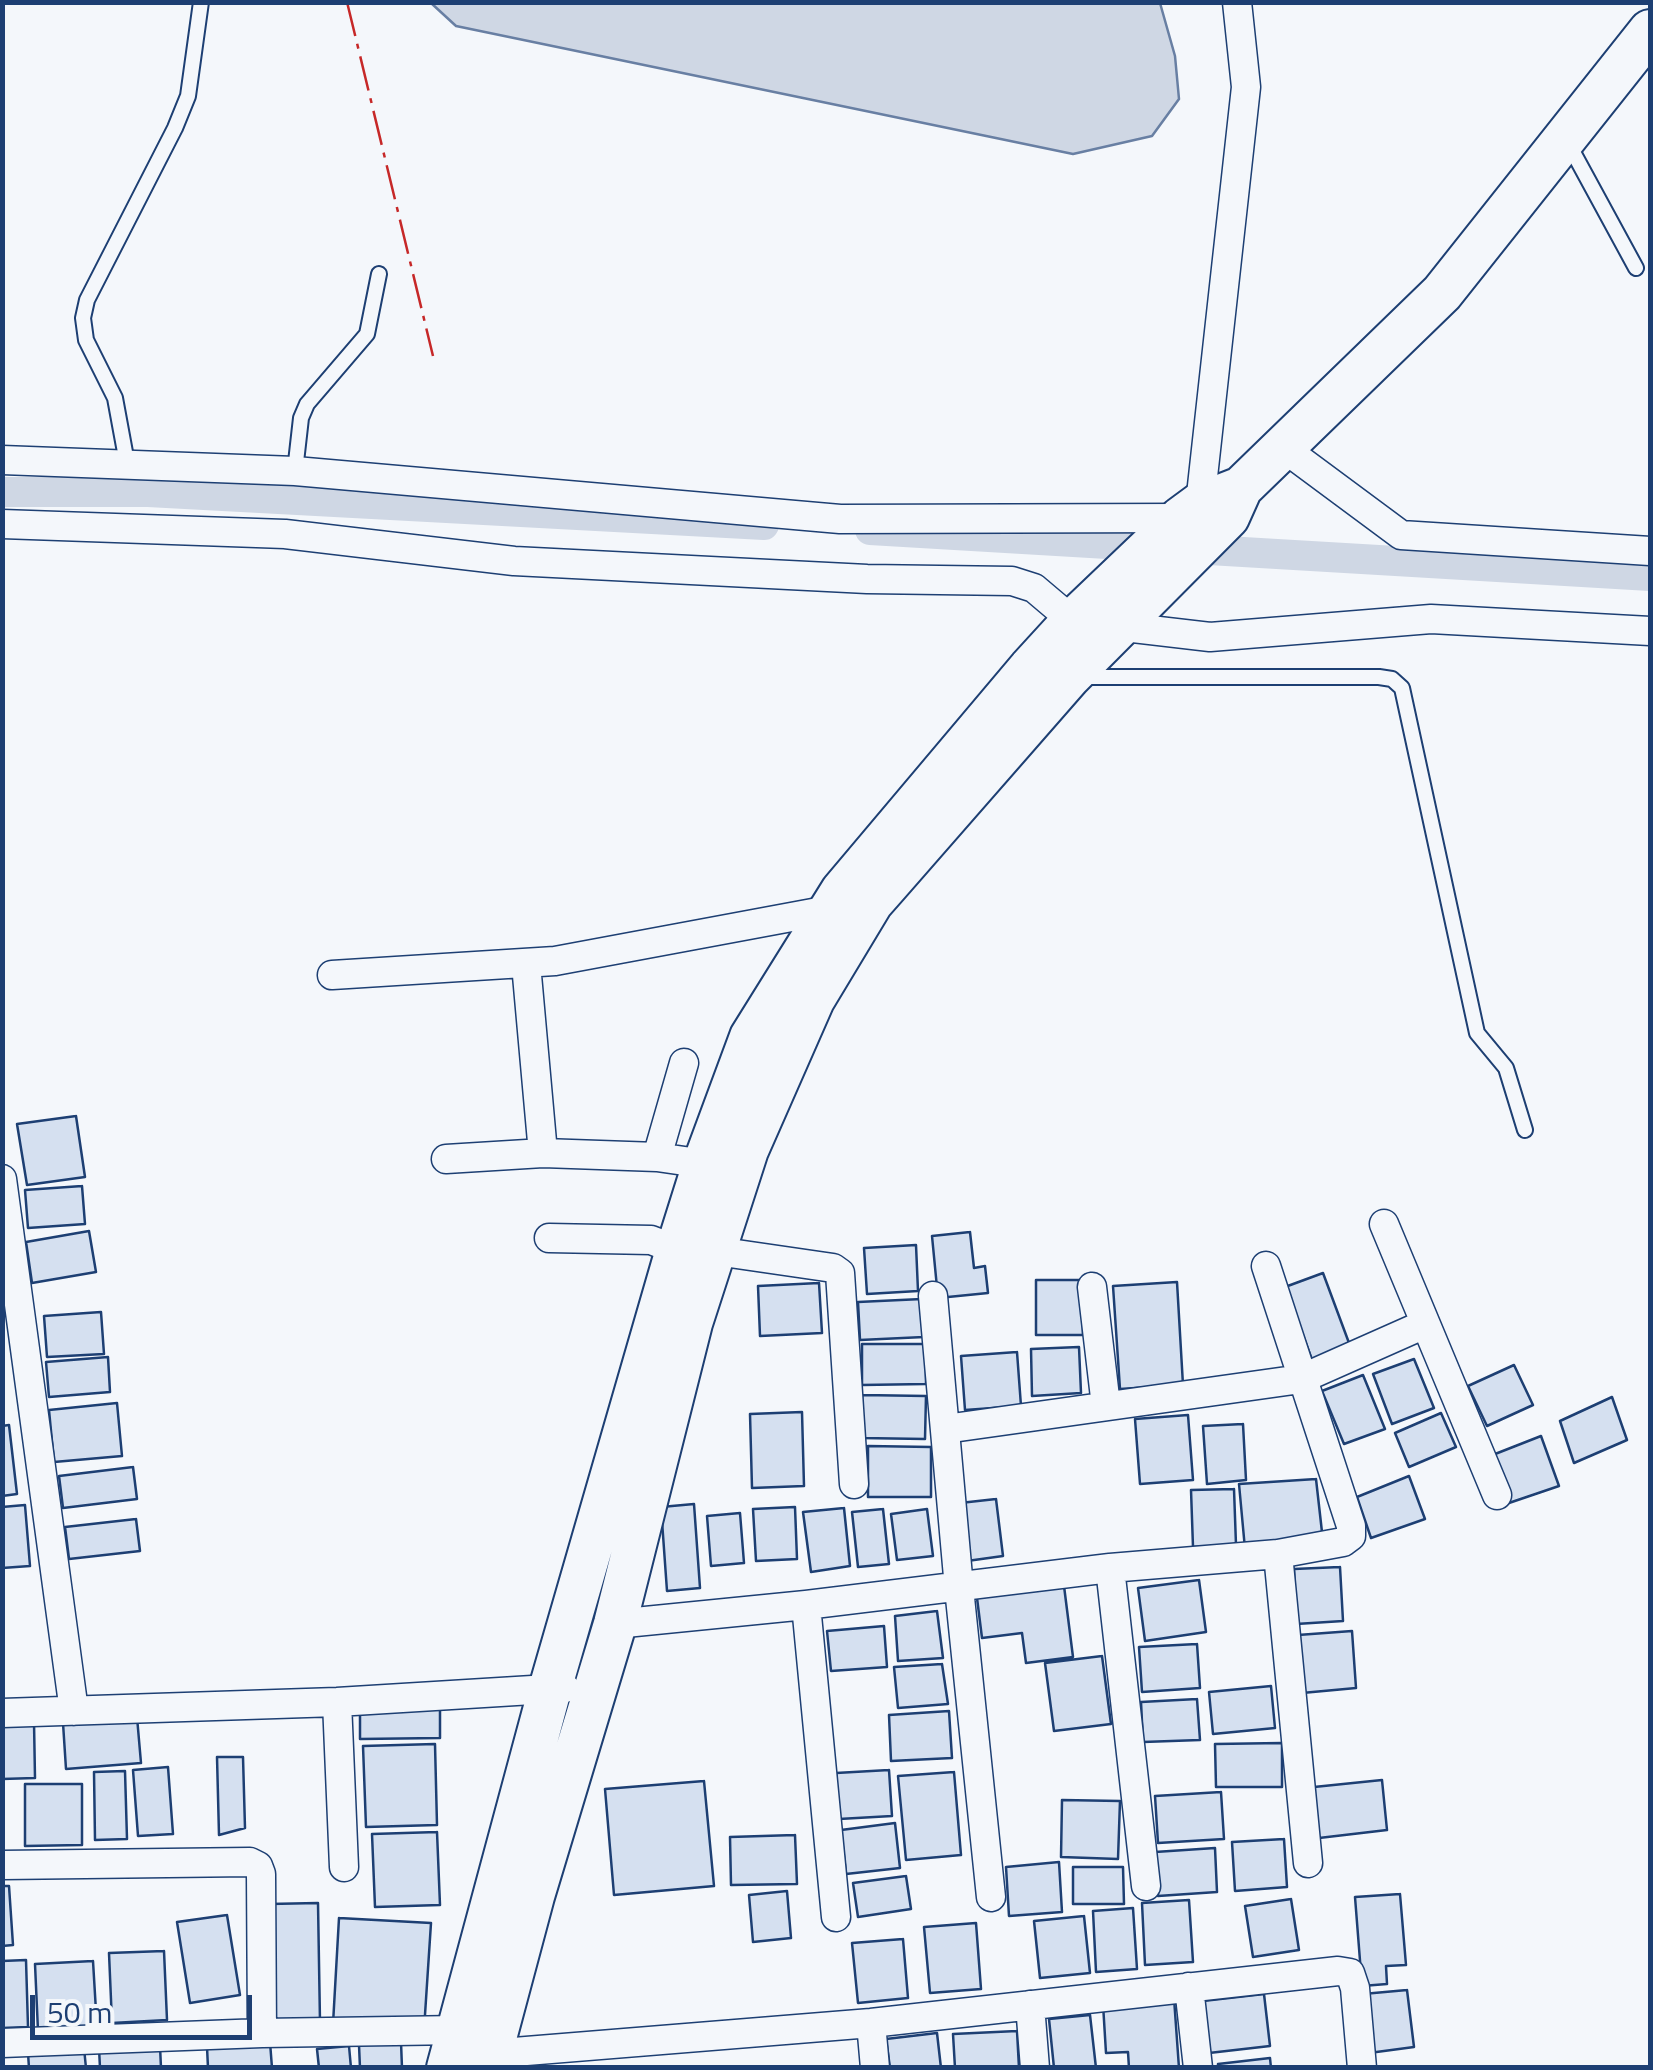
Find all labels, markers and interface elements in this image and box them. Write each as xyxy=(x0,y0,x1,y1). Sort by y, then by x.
scale bar xyxy=(35,1975,258,2037)
text: 50 m xyxy=(47,1989,112,2035)

